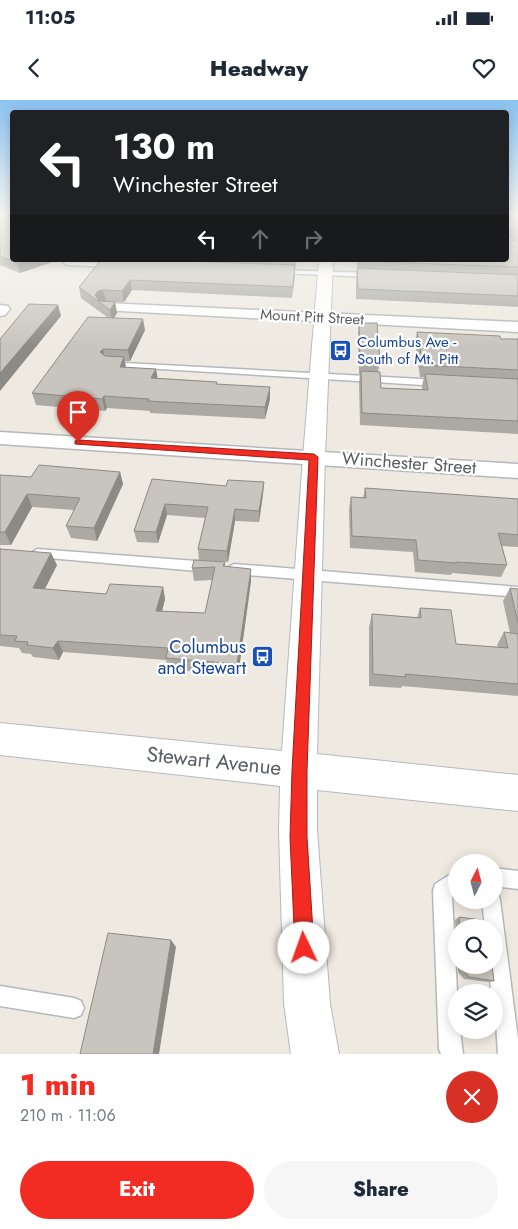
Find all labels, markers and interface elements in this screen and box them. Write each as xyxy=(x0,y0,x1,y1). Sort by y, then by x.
text: 11:05 xyxy=(25,4,75,31)
text: Headway xyxy=(210,52,308,84)
icon: back xyxy=(20,54,48,82)
icon: heart xyxy=(470,54,498,82)
text: 130 m xyxy=(113,122,215,172)
icon: left xyxy=(30,130,95,195)
text: Winchester Street xyxy=(113,168,278,200)
icon: left xyxy=(193,225,221,253)
icon: ahead xyxy=(246,225,274,253)
icon: right xyxy=(299,225,327,253)
street label: Mount Pitt Street xyxy=(260,303,365,331)
place label: Columbus Ave - South of Mt. Pitt xyxy=(357,331,459,370)
bus stop icon: Columbus Ave - South of Mt. Pitt xyxy=(329,339,353,363)
pin xyxy=(57,391,99,442)
icon: arrive xyxy=(64,398,92,426)
street label: Winchester Street xyxy=(341,445,478,481)
place label: Columbus and Stewart xyxy=(158,634,247,681)
bus stop icon: Columbus and Stewart xyxy=(250,645,274,669)
street label: Stewart Avenue xyxy=(145,739,283,783)
north arrow xyxy=(448,854,502,909)
map controls xyxy=(448,854,503,1039)
button: search xyxy=(448,919,503,974)
position arrow xyxy=(277,921,329,973)
button: layers xyxy=(448,984,503,1039)
text: 1 min xyxy=(20,1063,96,1106)
button: close xyxy=(446,1071,498,1123)
text: 210 m · 11:06 xyxy=(20,1104,116,1127)
button: Exit xyxy=(20,1161,254,1219)
button: Share xyxy=(264,1161,498,1219)

